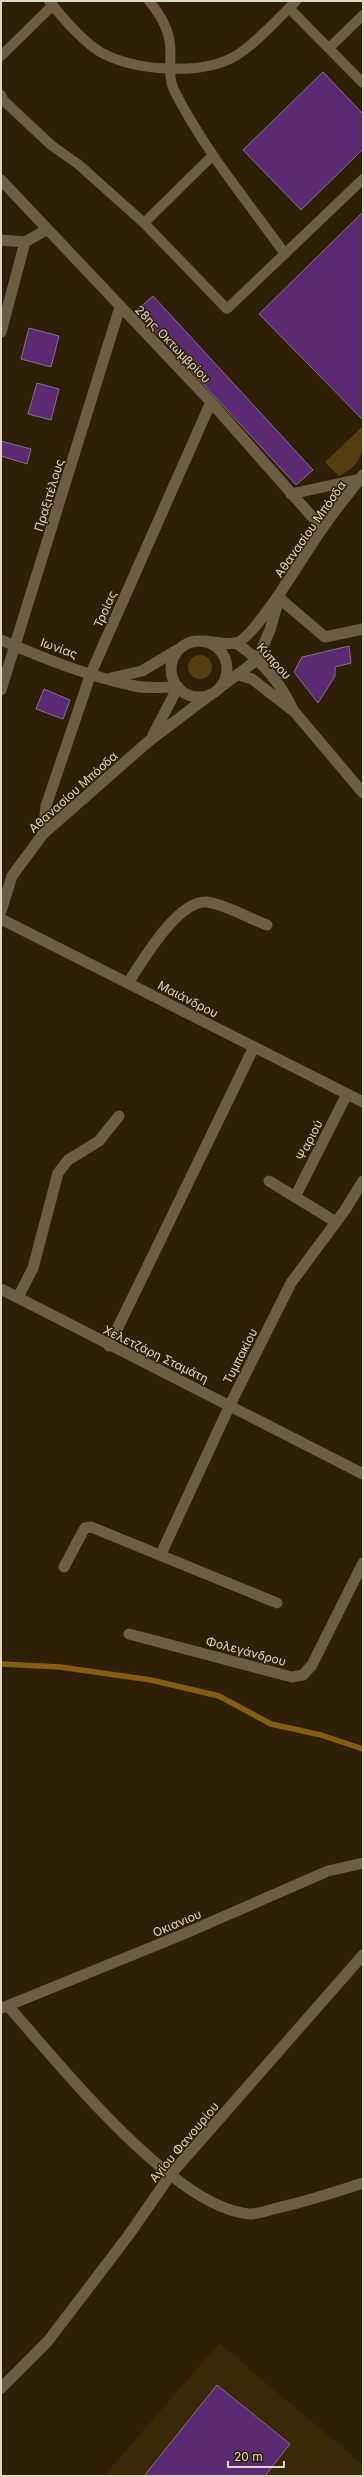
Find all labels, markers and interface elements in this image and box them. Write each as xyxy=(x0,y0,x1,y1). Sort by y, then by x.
street label: 28ης Οκτωμβρίου xyxy=(132,302,214,386)
street label: Πραξιτέλους xyxy=(31,457,67,533)
street label: Αθανασίου Μπόσδα xyxy=(271,478,349,580)
street label: Τροίας xyxy=(90,588,120,630)
street label: Ιωνίας xyxy=(39,634,80,662)
street label: Κύπρου xyxy=(254,640,294,682)
street label: Αθανασίου Μπόσδα xyxy=(26,748,121,836)
street label: Μαιάνδρου xyxy=(155,977,221,1021)
street label: Ψαριού xyxy=(292,1117,326,1163)
street label: Χελετζάρη Σταμάτη xyxy=(101,1322,211,1386)
street label: Τυμπακίου xyxy=(220,1326,260,1386)
street label: Φολεγάνδρου xyxy=(204,1633,288,1669)
street label: Οκιανιου xyxy=(150,1906,204,1940)
street label: Αγίου Φανουρίου xyxy=(146,2099,222,2185)
scale bar xyxy=(228,2443,284,2469)
text: 20 m xyxy=(234,2449,263,2464)

